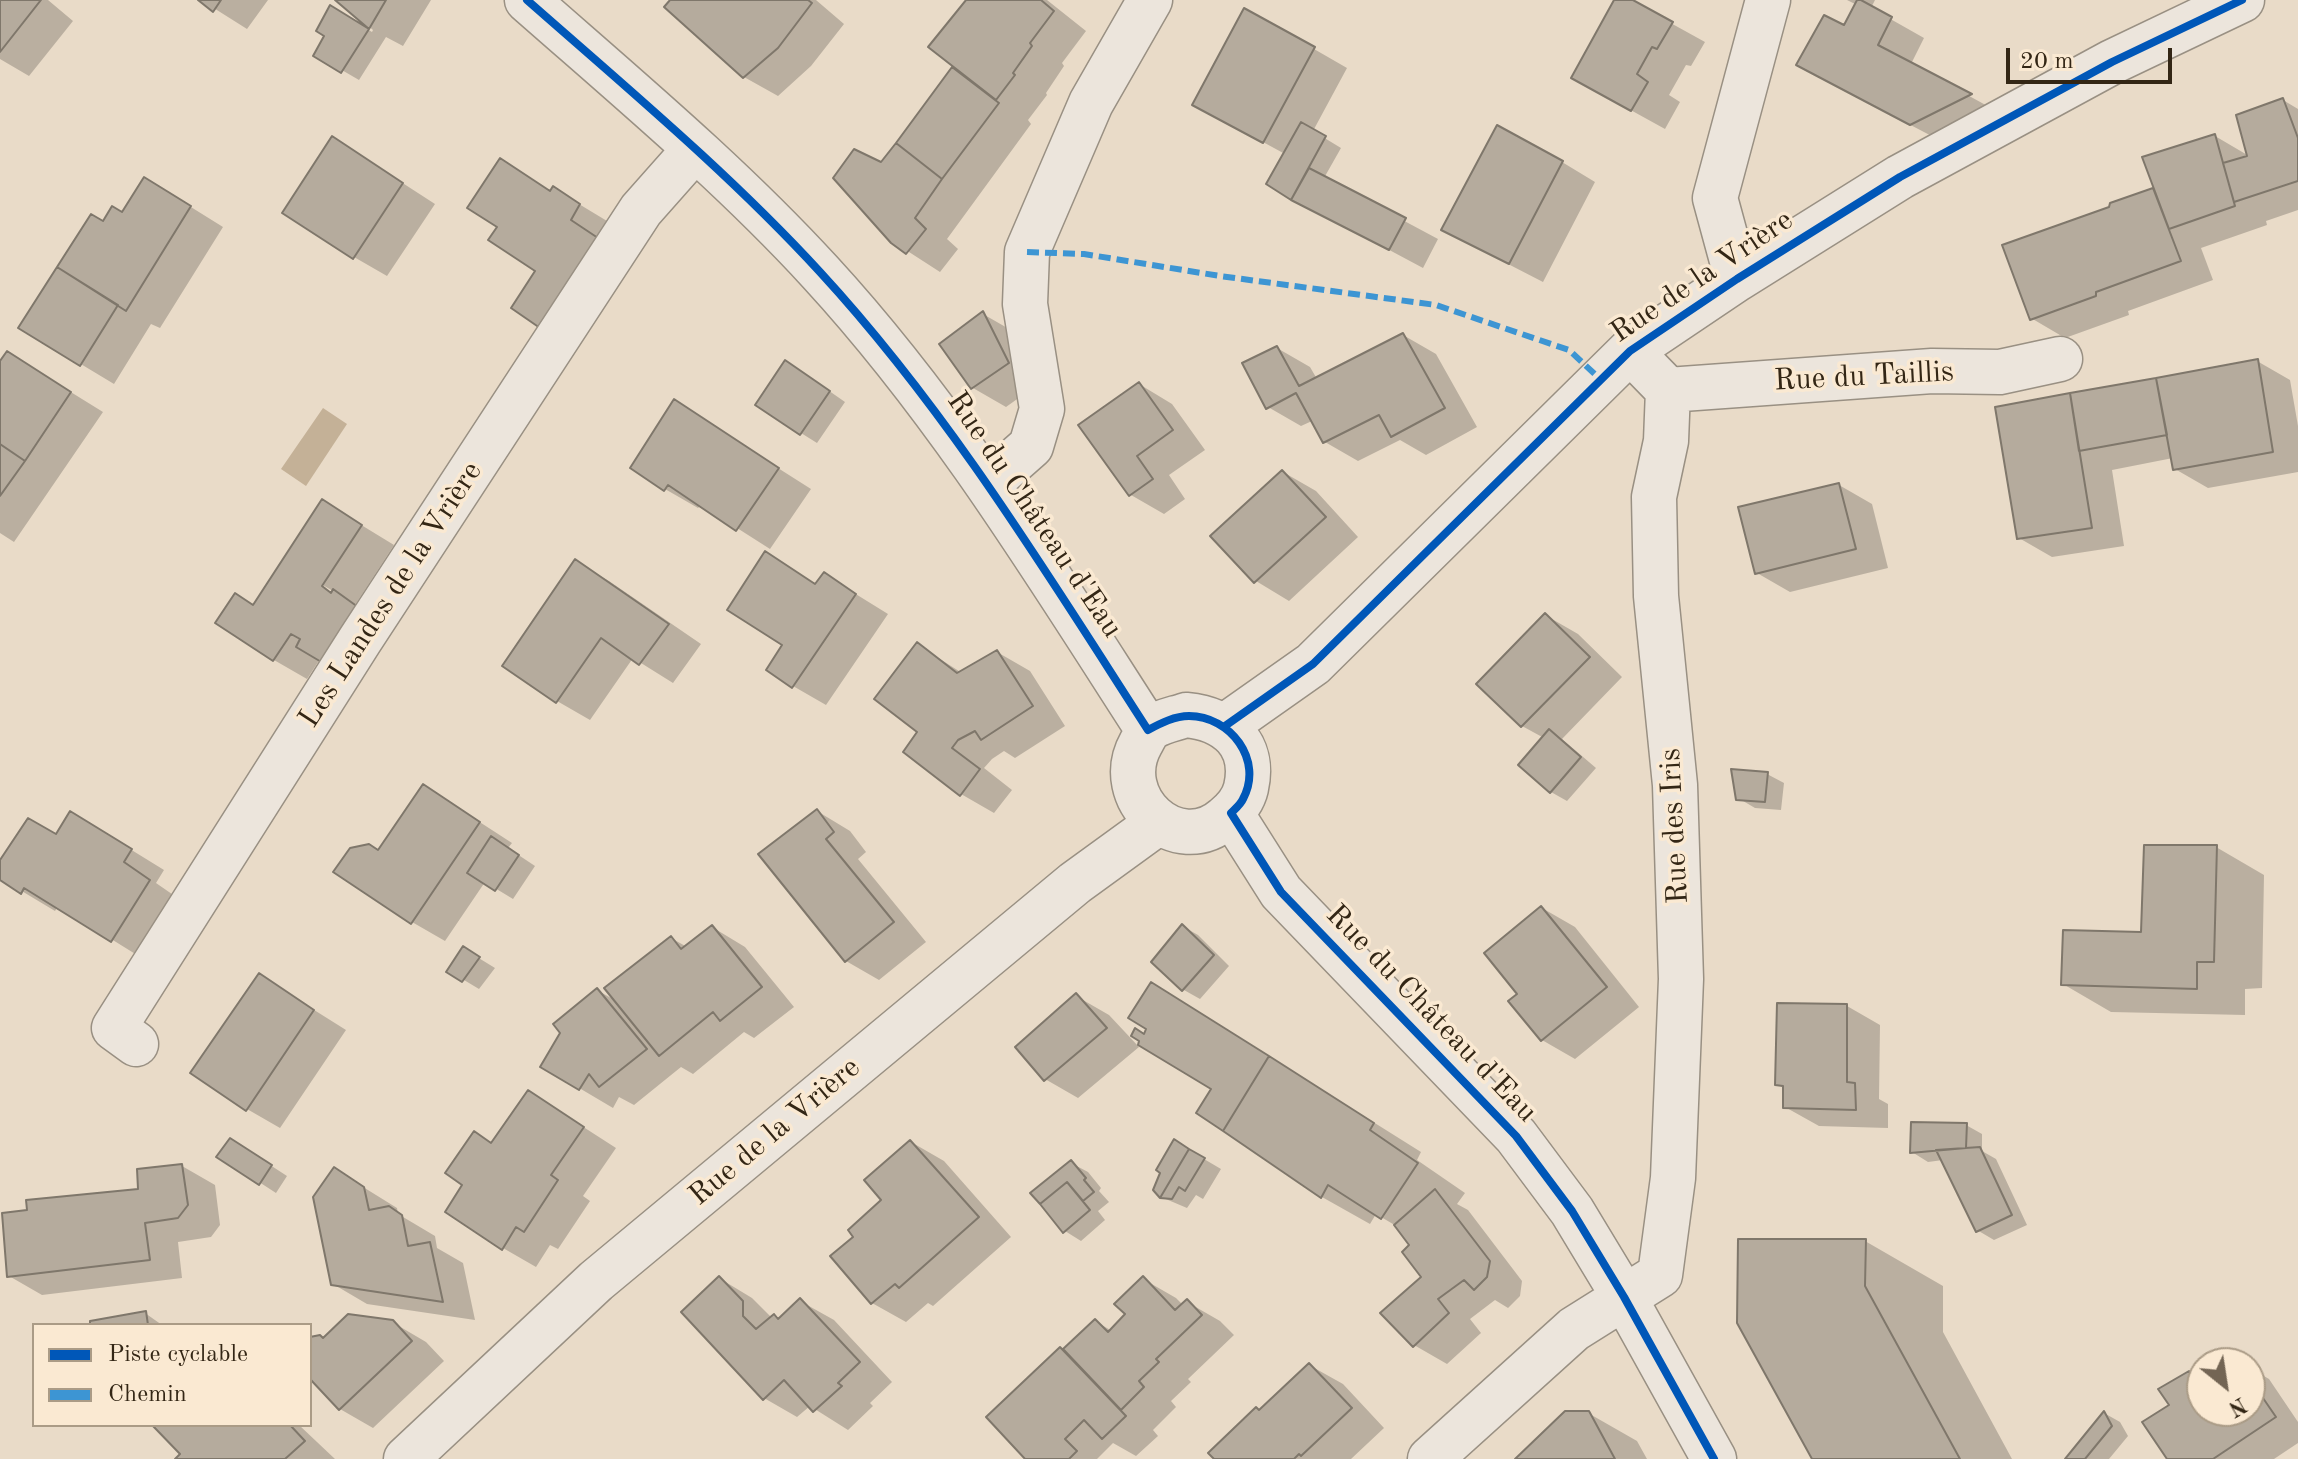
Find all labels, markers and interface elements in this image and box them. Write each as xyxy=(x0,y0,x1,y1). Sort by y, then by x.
scale bar xyxy=(2010,32,2176,82)
text: 20 m xyxy=(2020,50,2074,74)
street label: Rue de la Vrière xyxy=(1604,203,1800,351)
street label: Rue du Taillis xyxy=(1773,354,1955,400)
street label: Rue du Château d'Eau xyxy=(938,385,1130,645)
street label: Les Landes de la Vrière xyxy=(291,455,491,735)
street label: Rue des Iris xyxy=(1653,747,1697,905)
street label: Rue du Château d'Eau xyxy=(1318,898,1544,1130)
street label: Rue de la Vrière xyxy=(682,1050,868,1214)
legend xyxy=(32,1323,312,1427)
text: Piste cyclable xyxy=(108,1343,248,1367)
north arrow xyxy=(2186,1347,2266,1427)
text: Chemin xyxy=(108,1383,187,1407)
text: N xyxy=(2224,1392,2250,1420)

